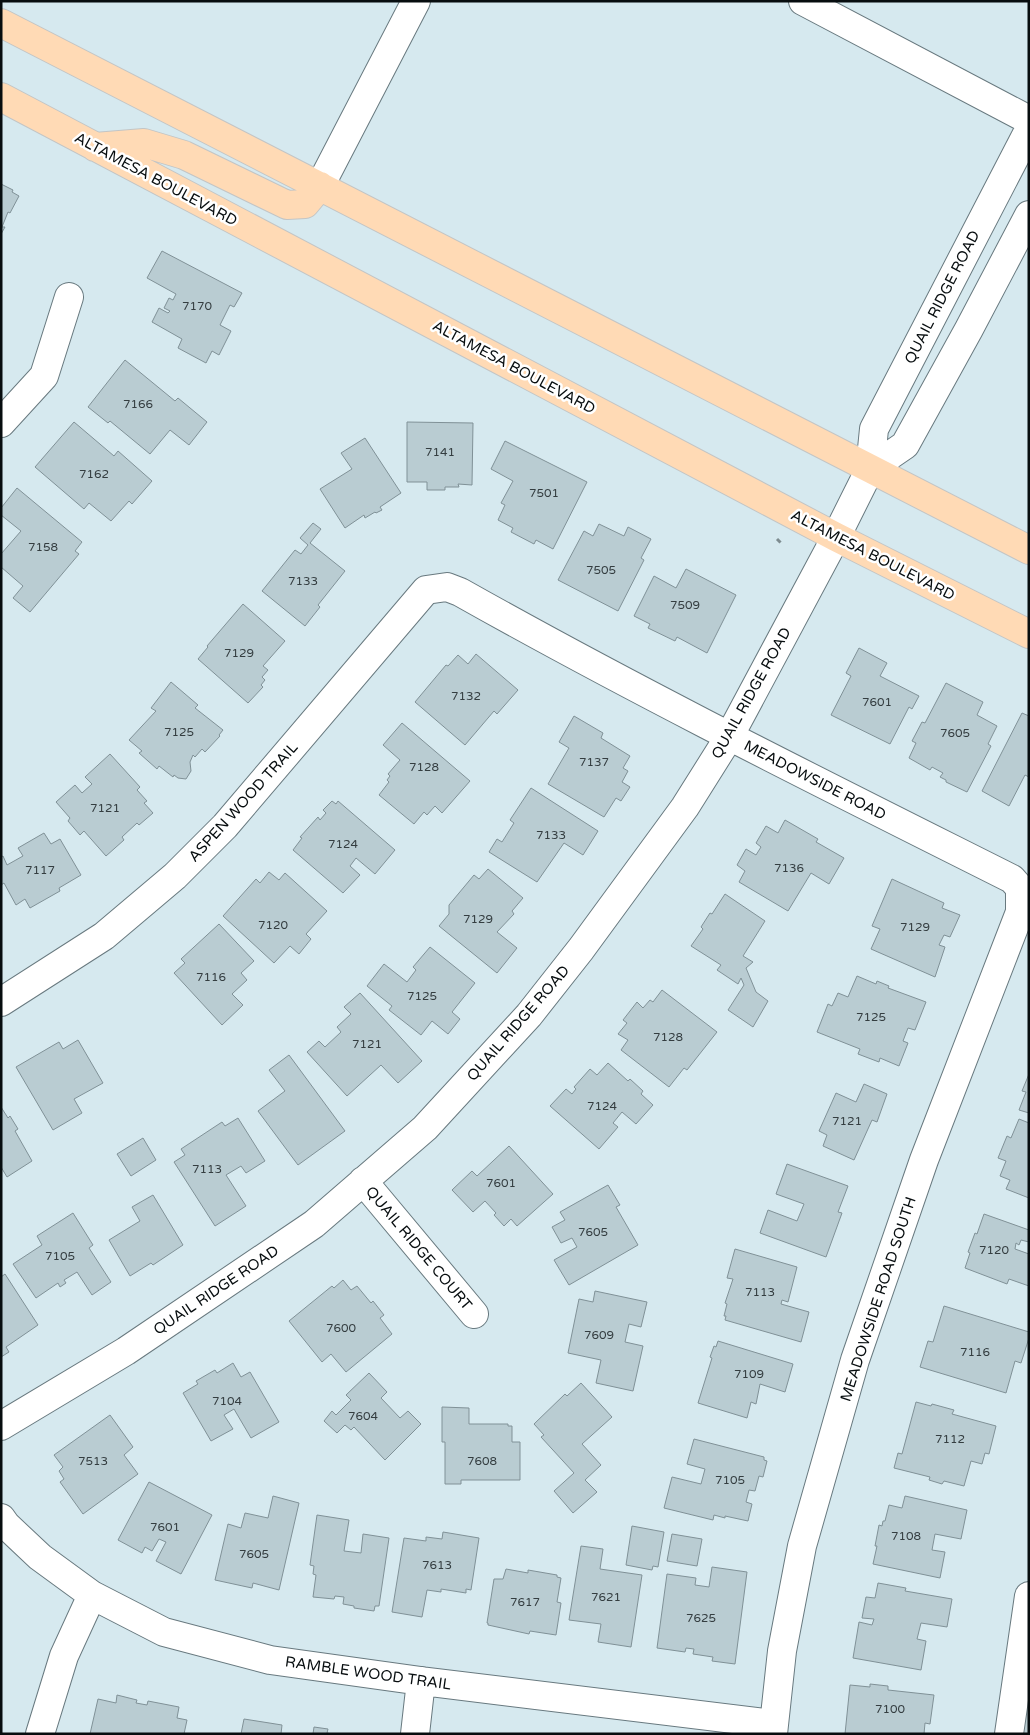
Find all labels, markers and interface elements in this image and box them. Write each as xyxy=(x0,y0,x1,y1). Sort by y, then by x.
street label: ALTAMESA BOULEVARD xyxy=(72,128,240,230)
street label: QUAIL RIDGE ROAD xyxy=(901,227,983,367)
house number: 7170 xyxy=(182,299,213,313)
street label: ALTAMESA BOULEVARD xyxy=(430,316,598,418)
house number: 7166 xyxy=(123,397,153,411)
house number: 7141 xyxy=(425,445,455,459)
house number: 7162 xyxy=(79,467,109,481)
house number: 7501 xyxy=(529,486,559,500)
street label: ALTAMESA BOULEVARD xyxy=(788,506,958,604)
house number: 7158 xyxy=(28,540,58,554)
house number: 7505 xyxy=(586,563,616,577)
house number: 7133 xyxy=(288,574,318,588)
house number: 7509 xyxy=(670,598,700,612)
street label: QUAIL RIDGE ROAD xyxy=(707,624,795,762)
house number: 7129 xyxy=(224,646,254,660)
house number: 7132 xyxy=(451,689,481,703)
house number: 7601 xyxy=(862,695,892,709)
house number: 7125 xyxy=(164,725,194,739)
house number: 7605 xyxy=(940,726,970,740)
street label: MEADOWSIDE ROAD xyxy=(741,736,889,824)
street label: ASPEN WOOD TRAIL xyxy=(185,738,302,865)
house number: 7137 xyxy=(579,755,609,769)
house number: 7128 xyxy=(409,760,439,774)
house number: 7121 xyxy=(90,801,120,815)
house number: 7133 xyxy=(536,828,566,842)
house number: 7124 xyxy=(328,837,359,851)
house number: 7136 xyxy=(774,861,804,875)
house number: 7117 xyxy=(25,863,55,877)
house number: 7129 xyxy=(463,912,493,926)
house number: 7120 xyxy=(258,918,289,932)
house number: 7129 xyxy=(900,920,930,934)
street label: QUAIL RIDGE ROAD xyxy=(463,961,573,1085)
house number: 7116 xyxy=(196,970,226,984)
house number: 7125 xyxy=(407,989,437,1003)
house number: 7125 xyxy=(856,1010,886,1024)
house number: 7128 xyxy=(653,1030,683,1044)
house number: 7121 xyxy=(352,1037,382,1051)
house number: 7124 xyxy=(587,1099,618,1113)
house number: 7121 xyxy=(832,1114,862,1128)
house number: 7113 xyxy=(192,1162,222,1176)
house number: 7601 xyxy=(486,1176,516,1190)
street label: QUAIL RIDGE COURT xyxy=(362,1183,476,1313)
street label: MEADOWSIDE ROAD SOUTH xyxy=(836,1194,920,1404)
house number: 7605 xyxy=(578,1225,608,1239)
street label: QUAIL RIDGE ROAD xyxy=(150,1241,282,1339)
house number: 7120 xyxy=(979,1243,1010,1257)
house number: 7105 xyxy=(45,1249,75,1263)
house number: 7113 xyxy=(745,1285,775,1299)
house number: 7600 xyxy=(326,1321,357,1335)
house number: 7609 xyxy=(584,1328,614,1342)
house number: 7116 xyxy=(960,1345,990,1359)
house number: 7109 xyxy=(734,1367,764,1381)
house number: 7104 xyxy=(212,1394,243,1408)
house number: 7604 xyxy=(348,1409,379,1423)
house number: 7112 xyxy=(935,1432,965,1446)
house number: 7513 xyxy=(78,1454,108,1468)
house number: 7608 xyxy=(467,1454,497,1468)
house number: 7105 xyxy=(715,1473,745,1487)
house number: 7601 xyxy=(150,1520,180,1534)
house number: 7108 xyxy=(891,1529,921,1543)
house number: 7605 xyxy=(239,1547,269,1561)
house number: 7613 xyxy=(422,1558,452,1572)
house number: 7621 xyxy=(591,1590,621,1604)
house number: 7617 xyxy=(510,1595,540,1609)
house number: 7625 xyxy=(686,1611,716,1625)
street label: RAMBLE WOOD TRAIL xyxy=(284,1652,453,1694)
house number: 7100 xyxy=(875,1702,906,1716)

